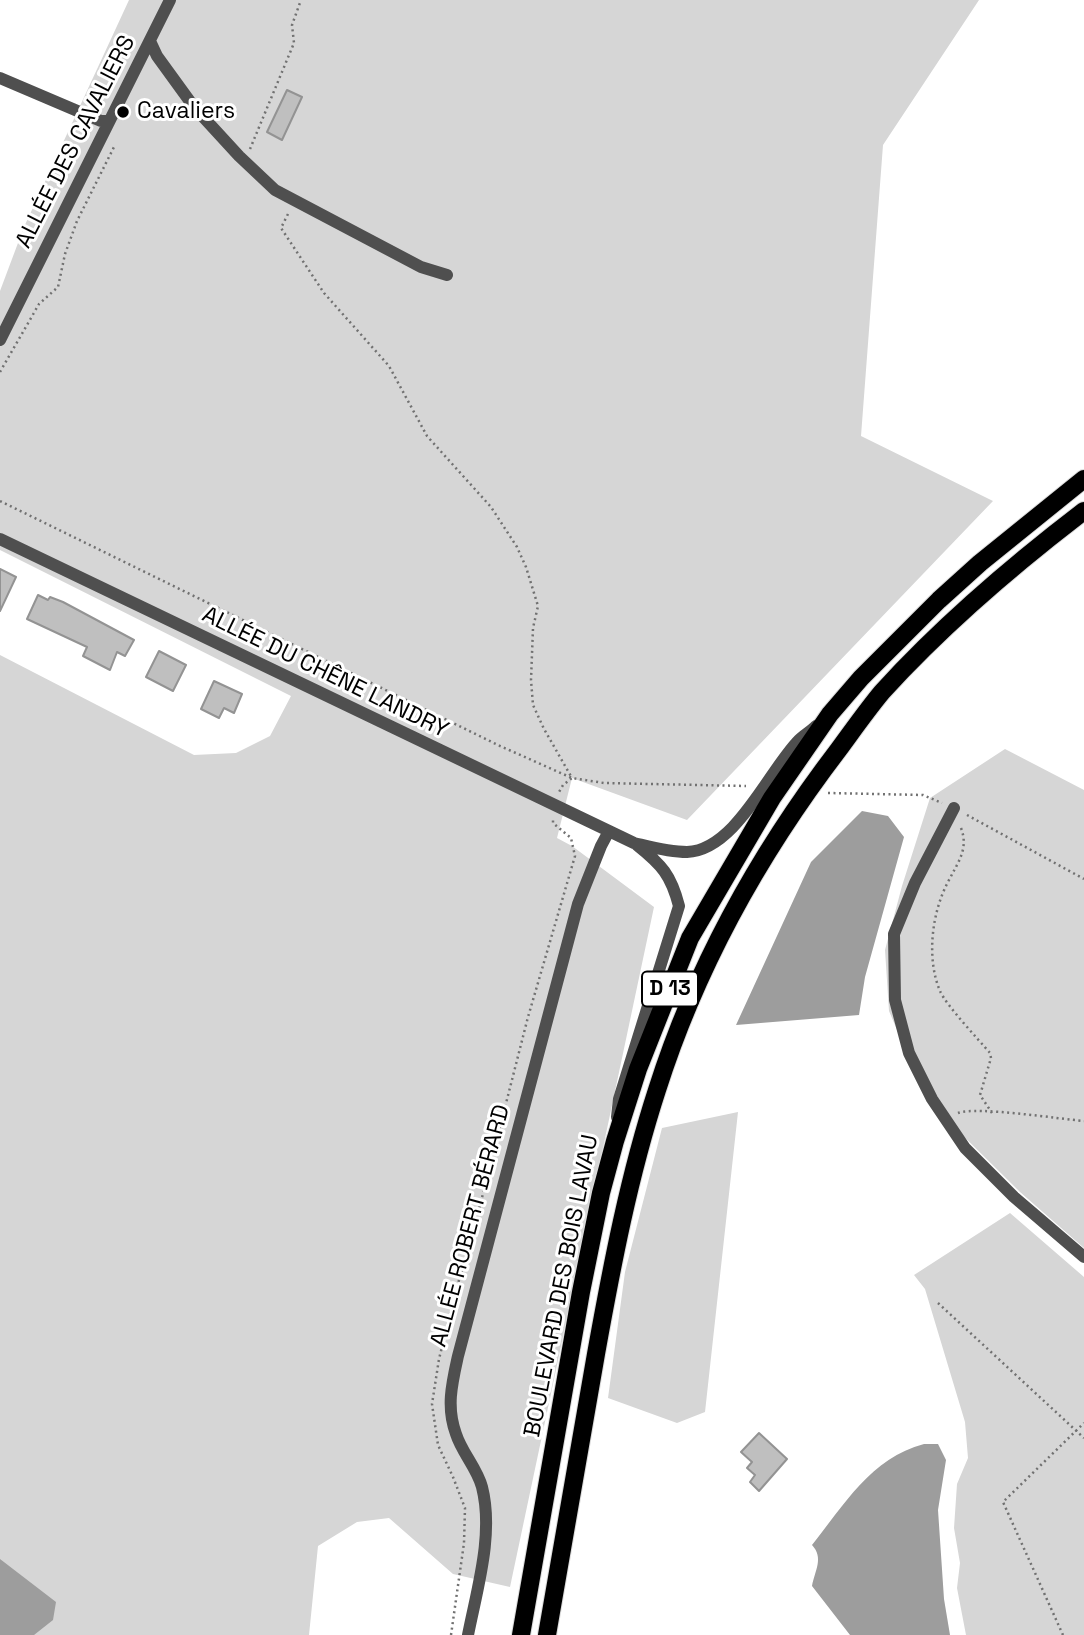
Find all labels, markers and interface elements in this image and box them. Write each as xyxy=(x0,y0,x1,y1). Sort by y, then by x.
street label: ALLÉE DES CAVALIERS xyxy=(10,31,142,253)
place label: Cavaliers xyxy=(137,98,235,126)
marker: Cavaliers xyxy=(115,104,131,120)
street label: ALLÉE DU CHÊNE LANDRY xyxy=(197,601,453,745)
road number: D 13 xyxy=(642,972,698,1006)
street label: ALLÉE ROBERT BÉRARD xyxy=(425,1102,517,1350)
street label: BOULEVARD DES BOIS LAVAU xyxy=(519,1132,605,1440)

